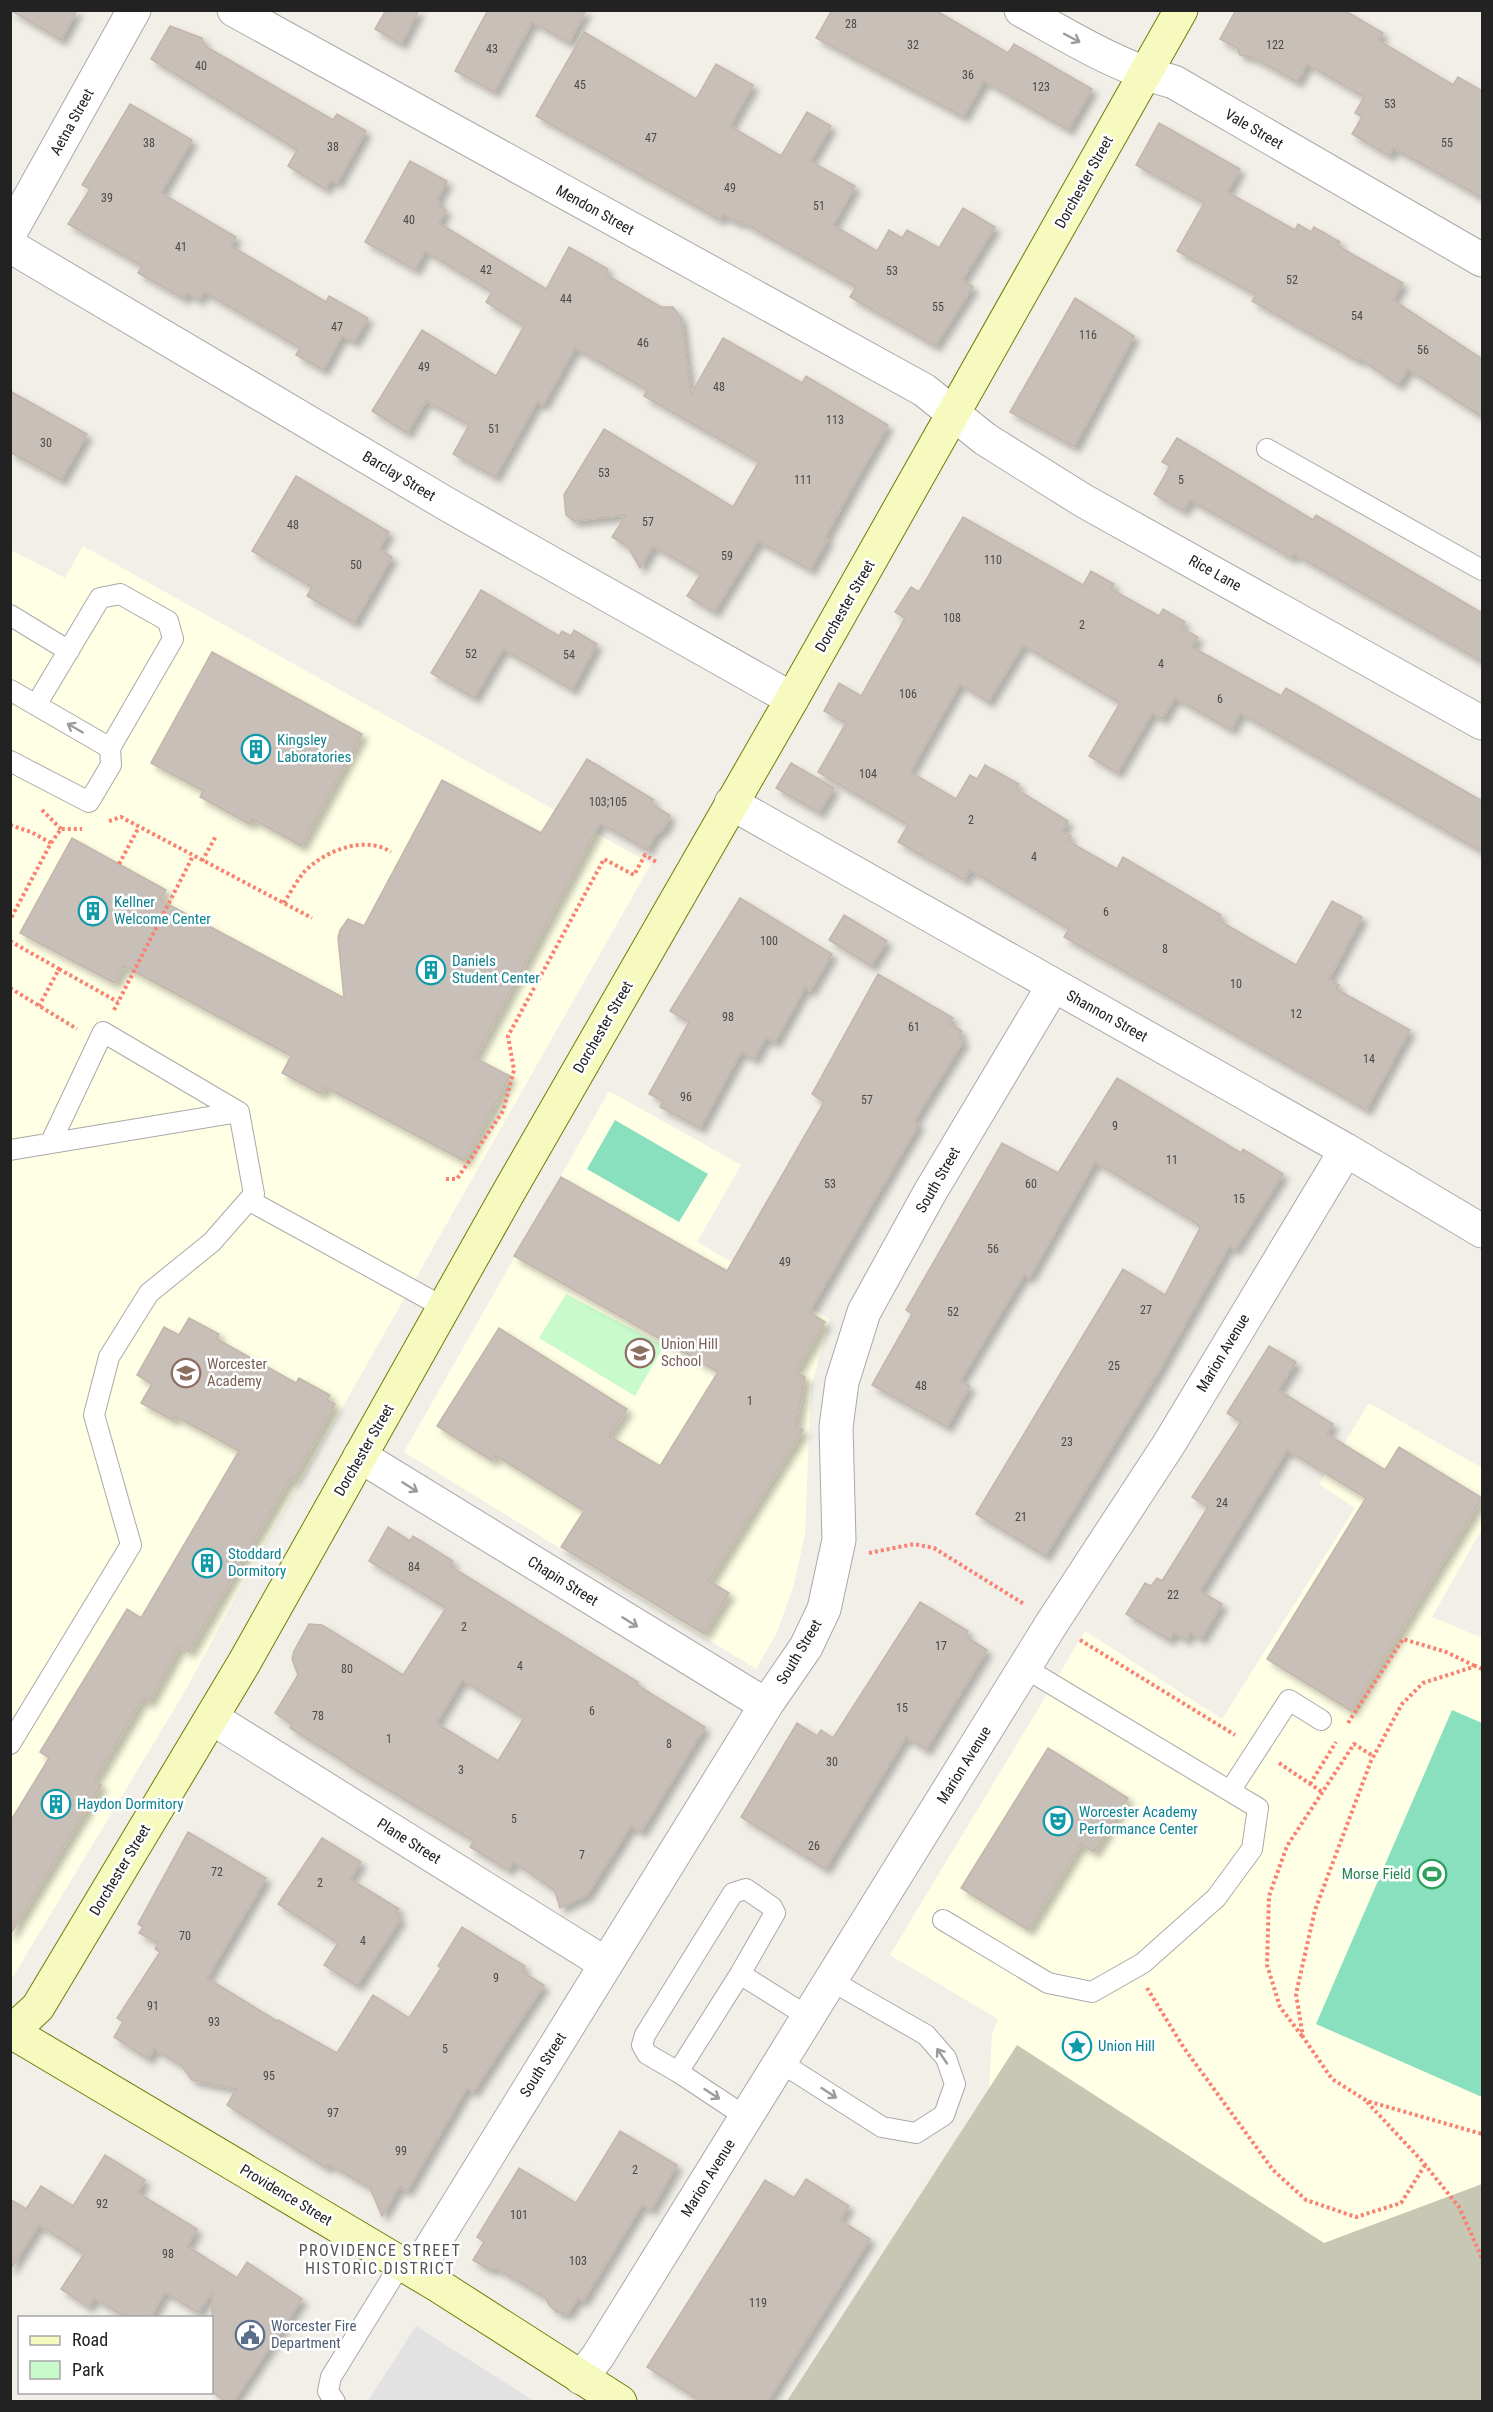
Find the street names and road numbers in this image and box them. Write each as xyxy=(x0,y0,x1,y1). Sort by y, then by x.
street label: Aetna Street xyxy=(46,86,98,158)
street label: Vale Street xyxy=(1222,105,1286,153)
street label: Dorchester Street xyxy=(1051,133,1117,231)
street label: Mendon Street xyxy=(553,181,637,239)
street label: Barclay Street xyxy=(359,447,439,505)
street label: Rice Lane xyxy=(1186,551,1244,595)
street label: Dorchester Street xyxy=(811,557,879,655)
street label: Dorchester Street xyxy=(569,978,637,1076)
street label: Shannon Street xyxy=(1063,986,1151,1046)
street label: South Street xyxy=(912,1144,964,1216)
street label: Marion Avenue xyxy=(1193,1311,1253,1395)
street label: Dorchester Street xyxy=(330,1401,398,1499)
street label: Chapin Street xyxy=(524,1552,602,1610)
street label: South Street xyxy=(773,1616,825,1688)
street label: Marion Avenue xyxy=(933,1723,995,1807)
street label: Plane Street xyxy=(374,1814,444,1868)
street label: Dorchester Street xyxy=(86,1821,154,1919)
street label: South Street xyxy=(516,2029,570,2101)
street label: Marion Avenue xyxy=(677,2136,739,2220)
street label: Providence Street xyxy=(237,2160,335,2230)

